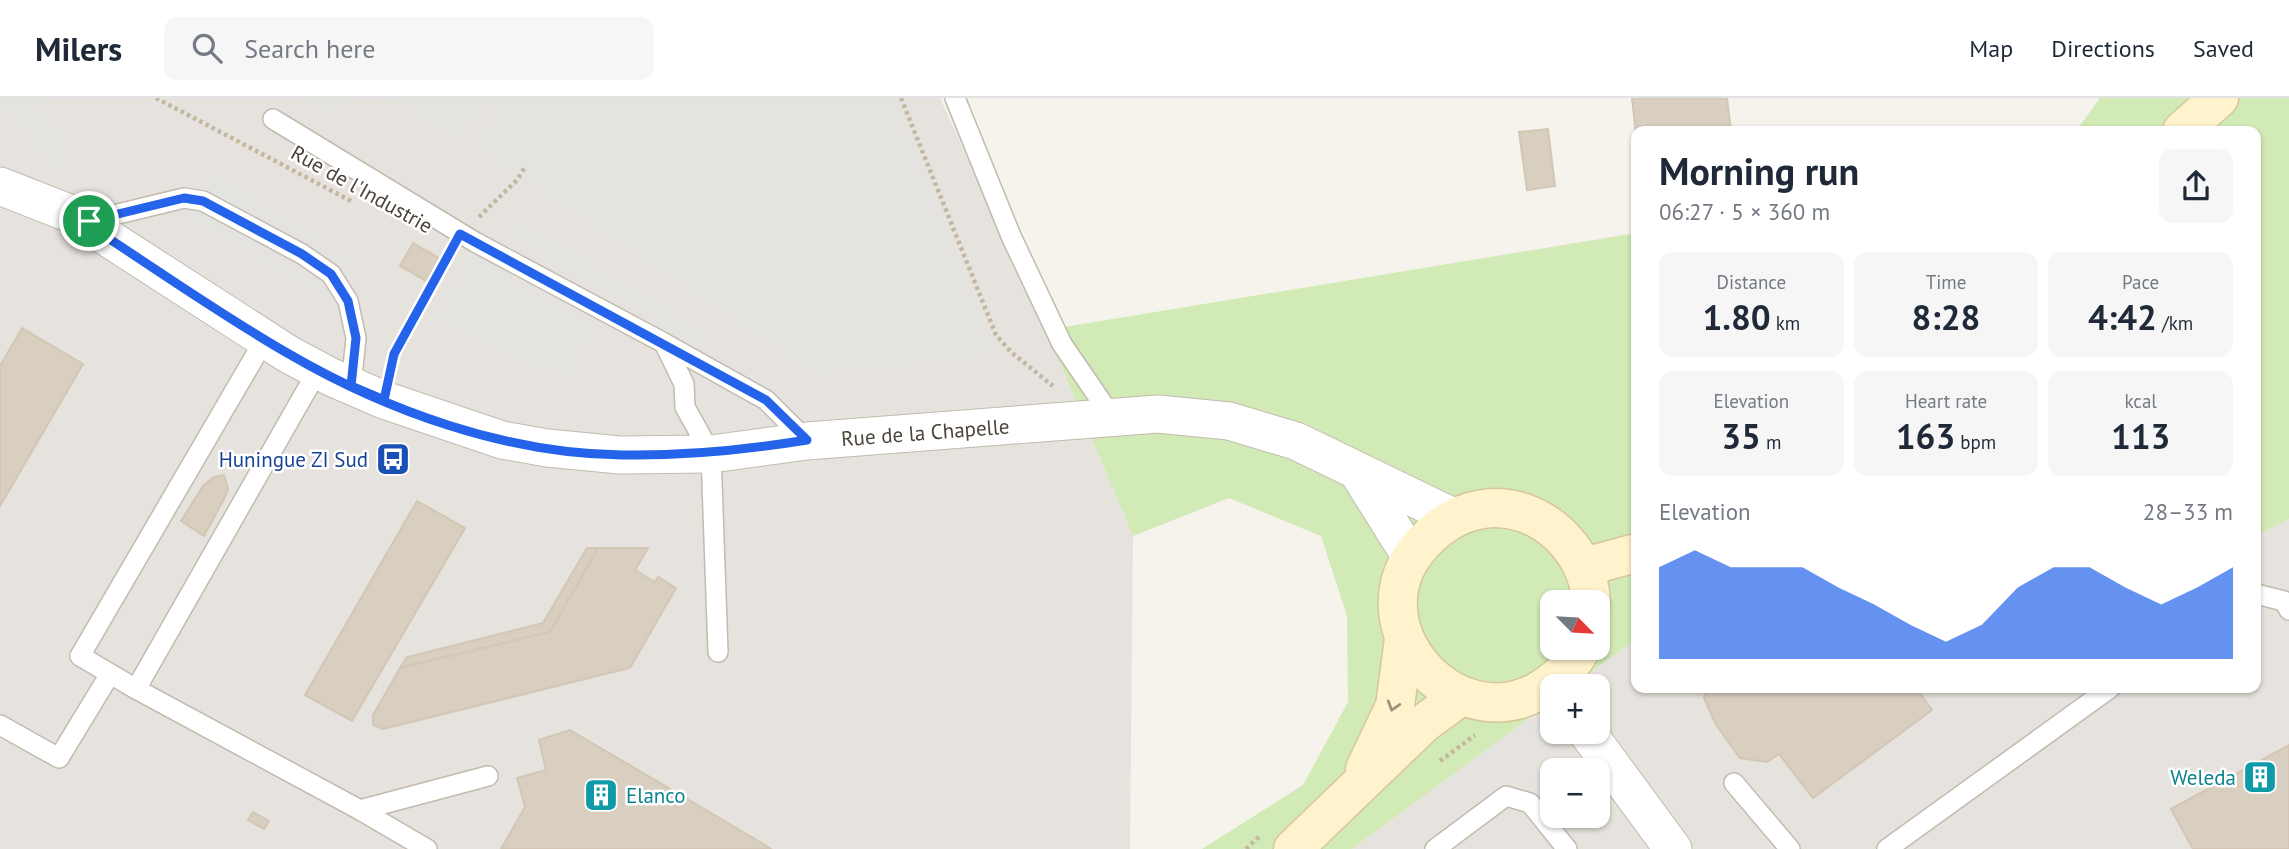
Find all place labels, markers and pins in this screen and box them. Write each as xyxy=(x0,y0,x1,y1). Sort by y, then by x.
pin xyxy=(59,191,119,251)
bus stop icon: Huningue ZI Sud xyxy=(374,440,412,478)
place label: Huningue ZI Sud xyxy=(219,446,368,473)
building icon: Weleda xyxy=(2241,758,2279,796)
place label: Weleda xyxy=(2170,764,2236,791)
building icon: Elanco xyxy=(582,776,620,814)
place label: Elanco xyxy=(626,782,686,809)

